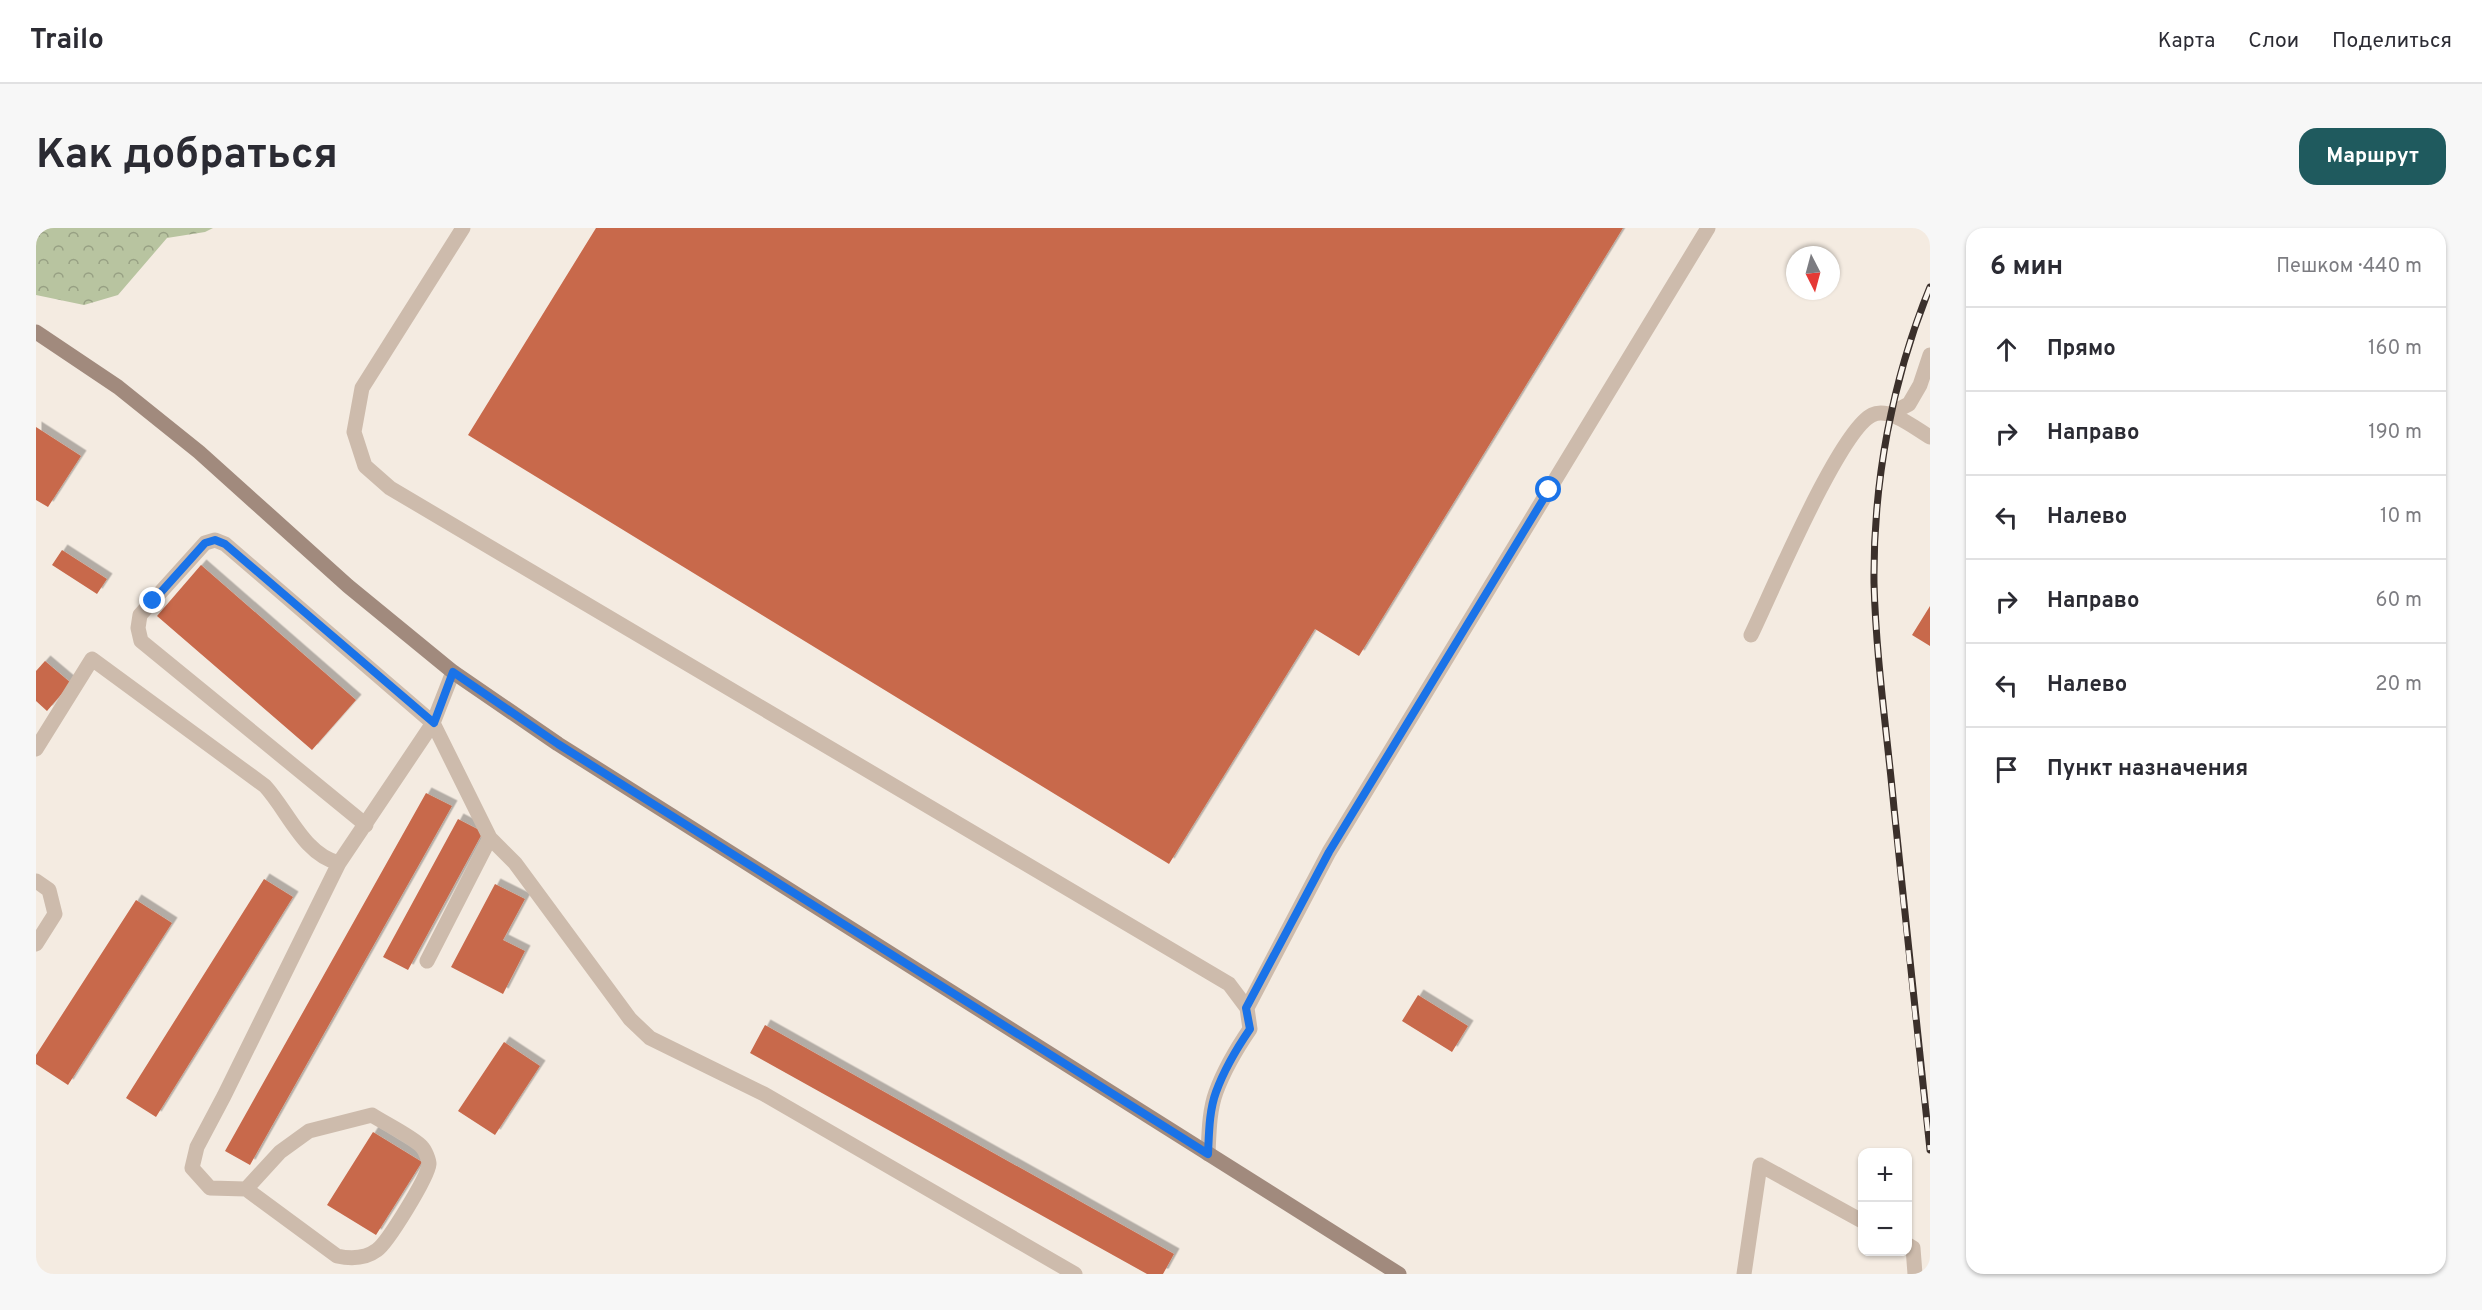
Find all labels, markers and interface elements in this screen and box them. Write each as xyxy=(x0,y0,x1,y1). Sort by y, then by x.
text: Trailo xyxy=(30,23,104,59)
text: Карта xyxy=(2158,28,2215,55)
text: Слои xyxy=(2248,28,2299,55)
text: Поделиться xyxy=(2332,28,2452,55)
button: Маршрут xyxy=(2299,128,2446,185)
text: Как добраться xyxy=(36,130,338,183)
north arrow xyxy=(1786,246,1840,300)
text: 6 мин xyxy=(1990,251,2063,284)
text: Пешком · 440 m xyxy=(2276,254,2422,280)
icon: ahead xyxy=(1990,333,2023,366)
text: Прямо xyxy=(2047,336,2116,363)
text: 160 m xyxy=(2368,336,2422,362)
icon: right xyxy=(1990,417,2023,450)
text: Направо xyxy=(2047,420,2139,447)
text: 190 m xyxy=(2368,420,2422,446)
route start xyxy=(1535,476,1561,502)
icon: left xyxy=(1990,501,2023,534)
text: Налево xyxy=(2047,504,2127,531)
text: 10 m xyxy=(2380,504,2422,530)
icon: right xyxy=(1990,585,2023,618)
route end xyxy=(139,587,165,613)
text: Направо xyxy=(2047,588,2139,615)
text: 60 m xyxy=(2376,588,2422,614)
icon: left xyxy=(1990,669,2023,702)
text: Налево xyxy=(2047,672,2127,699)
text: 20 m xyxy=(2375,672,2422,698)
icon: arrive xyxy=(1990,753,2023,786)
text: Пункт назначения xyxy=(2047,756,2248,783)
map controls xyxy=(1858,1148,1912,1256)
button: + xyxy=(1858,1148,1912,1202)
button: − xyxy=(1858,1202,1912,1256)

